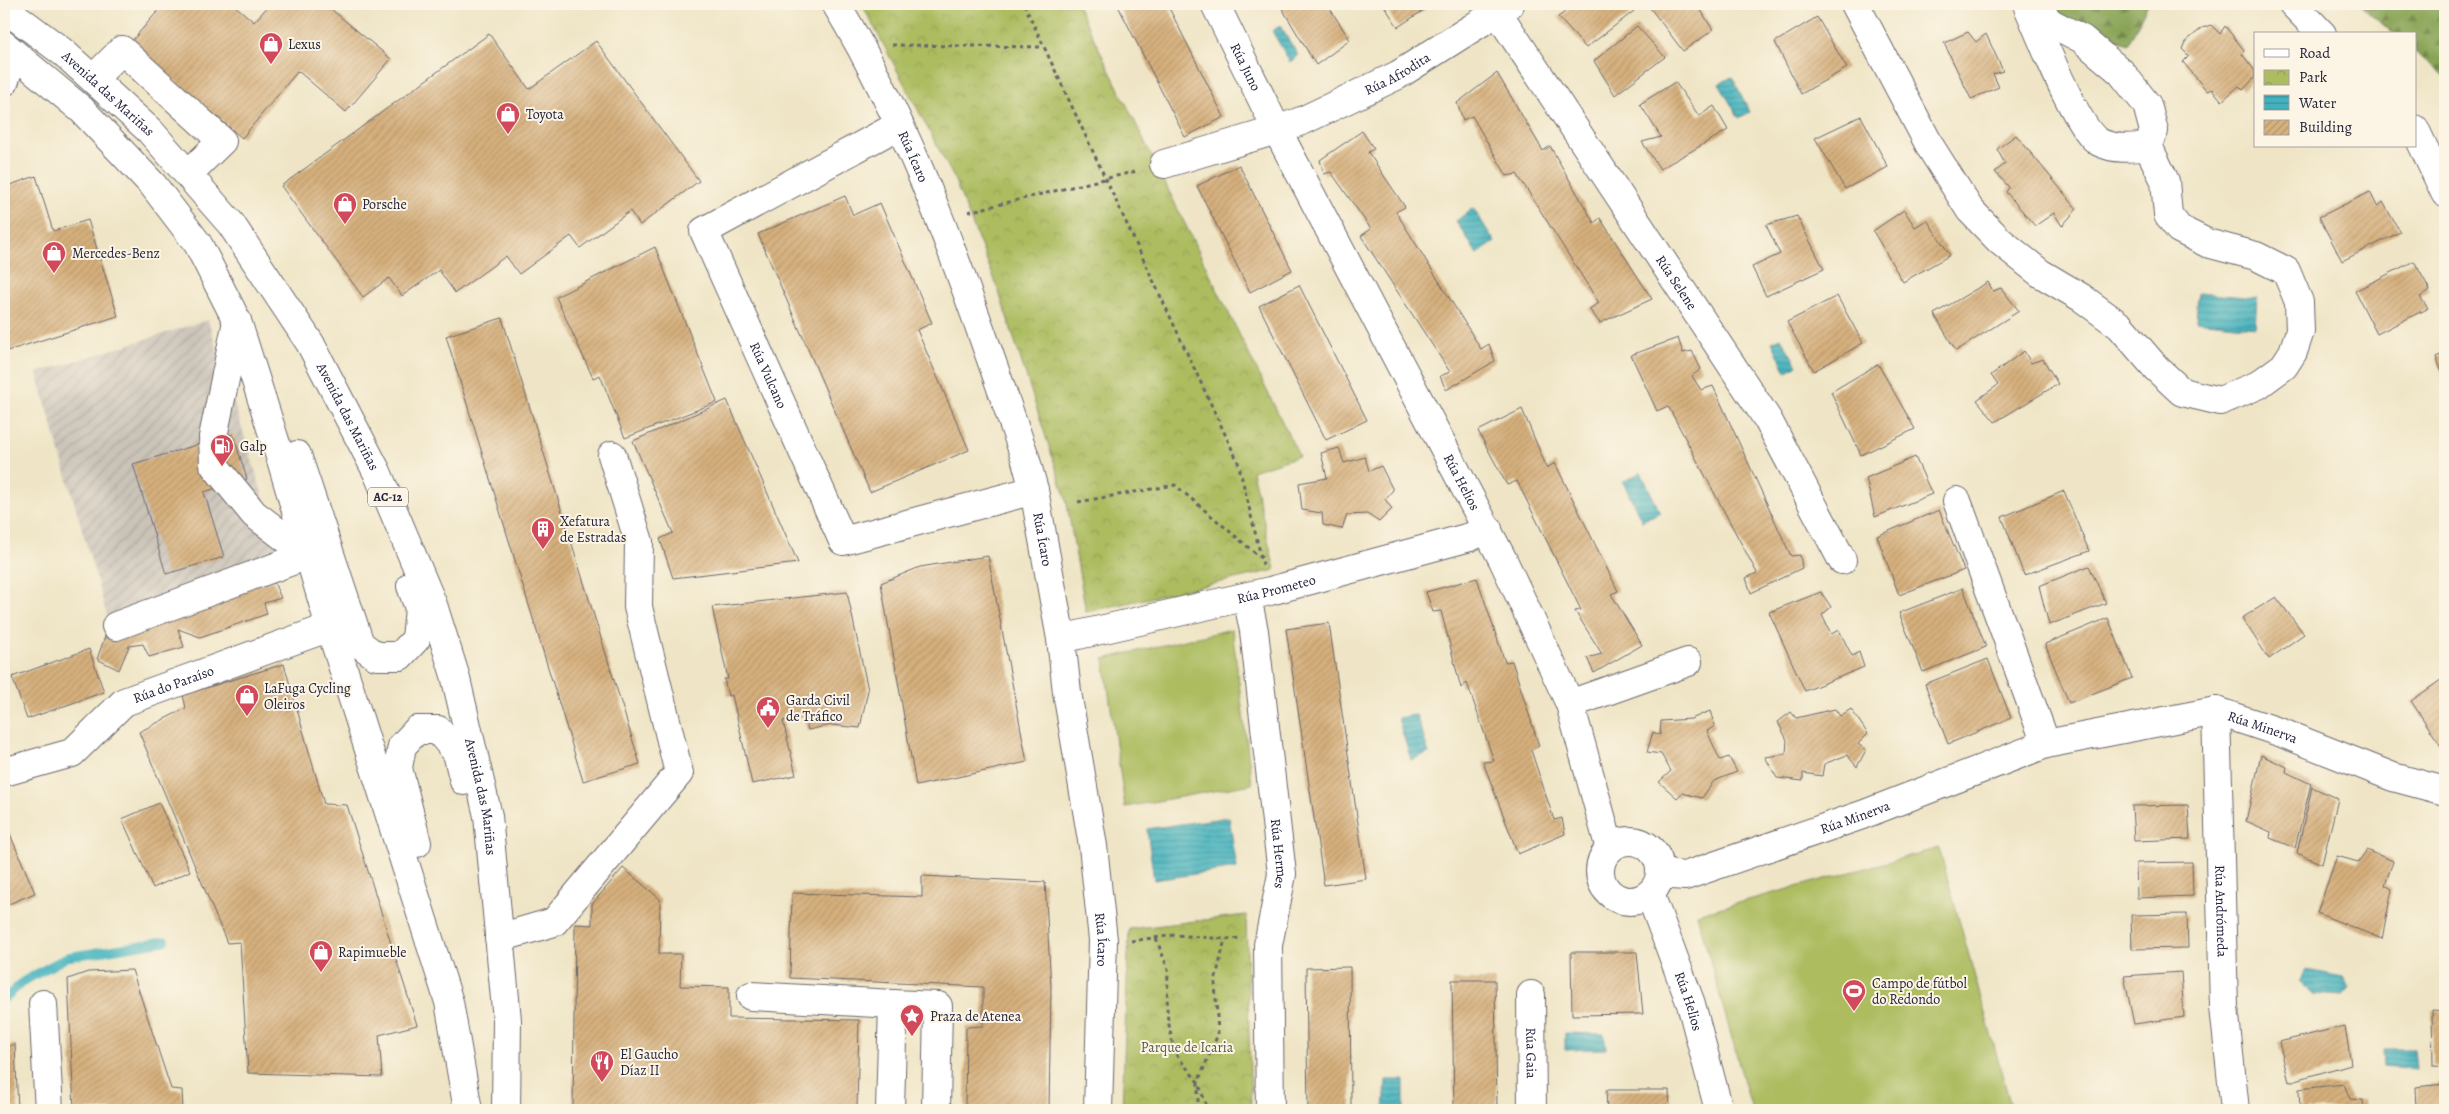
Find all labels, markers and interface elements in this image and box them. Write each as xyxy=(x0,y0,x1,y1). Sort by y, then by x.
shop icon: Lexus xyxy=(258,31,284,65)
legend xyxy=(2254,32,2416,148)
place label: Lexus xyxy=(288,35,321,54)
street label: Rúa Juno xyxy=(1226,40,1266,94)
text: Road xyxy=(2299,43,2331,63)
street label: Avenida das Mariñas xyxy=(57,46,159,140)
street label: Rúa Afrodita xyxy=(1361,47,1434,99)
text: Park xyxy=(2299,67,2328,87)
text: Water xyxy=(2298,93,2336,113)
shop icon: Toyota xyxy=(495,101,521,135)
place label: Toyota xyxy=(526,105,564,124)
text: Building xyxy=(2299,117,2352,137)
street label: Rúa Ícaro xyxy=(894,128,933,185)
shop icon: Porsche xyxy=(332,191,358,225)
place label: Porsche xyxy=(362,195,407,214)
shop icon: Mercedes-Benz xyxy=(41,240,67,274)
place label: Mercedes-Benz xyxy=(72,244,160,263)
street label: Rúa Selene xyxy=(1652,251,1702,313)
street label: Rúa Vulcano xyxy=(745,339,792,412)
street label: Avenida das Mariñas xyxy=(312,358,384,474)
fuel station icon: Galp xyxy=(209,433,235,467)
place label: Galp xyxy=(240,437,267,456)
street label: Rúa Helios xyxy=(1439,450,1485,514)
road number: AC-12 xyxy=(368,488,408,507)
street label: Rúa Ícaro xyxy=(1029,511,1057,568)
place label: Xefatura de Estradas xyxy=(560,512,627,547)
building icon: Xefatura de Estradas xyxy=(530,516,556,550)
street label: Rúa Prometeo xyxy=(1235,570,1318,608)
street label: Rúa do Paraíso xyxy=(130,661,216,707)
place label: LaFuga Cycling Oleiros xyxy=(264,679,351,714)
shop icon: LaFuga Cycling Oleiros xyxy=(234,683,260,717)
place label: Garda Civil de Tráfico xyxy=(786,691,850,726)
public building icon: Garda Civil de Tráfico xyxy=(755,695,781,729)
street label: Rúa Minerva xyxy=(2225,706,2301,748)
street label: Avenida das Mariñas xyxy=(460,735,501,856)
street label: Rúa Minerva xyxy=(1818,795,1893,838)
street label: Rúa Hermes xyxy=(1266,818,1292,891)
street label: Rúa Andrómeda xyxy=(2211,864,2232,958)
street label: Rúa Ícaro xyxy=(1091,911,1113,967)
shop icon: Rapimueble xyxy=(308,939,334,973)
place label: Rapimueble xyxy=(338,943,406,962)
street label: Rúa Helios xyxy=(1670,969,1707,1033)
place label: Campo de fútbol do Redondo xyxy=(1872,974,1968,1009)
sports icon: Campo de fútbol do Redondo xyxy=(1841,978,1867,1012)
place icon: Praza de Atenea xyxy=(899,1003,925,1037)
place label: Praza de Atenea xyxy=(930,1007,1022,1026)
street label: Rúa Gaia xyxy=(1522,1027,1541,1079)
park label: Parque de Icaria xyxy=(1141,1038,1234,1057)
place label: El Gaucho Díaz II xyxy=(620,1045,678,1080)
restaurant icon: El Gaucho Díaz II xyxy=(589,1049,615,1083)

